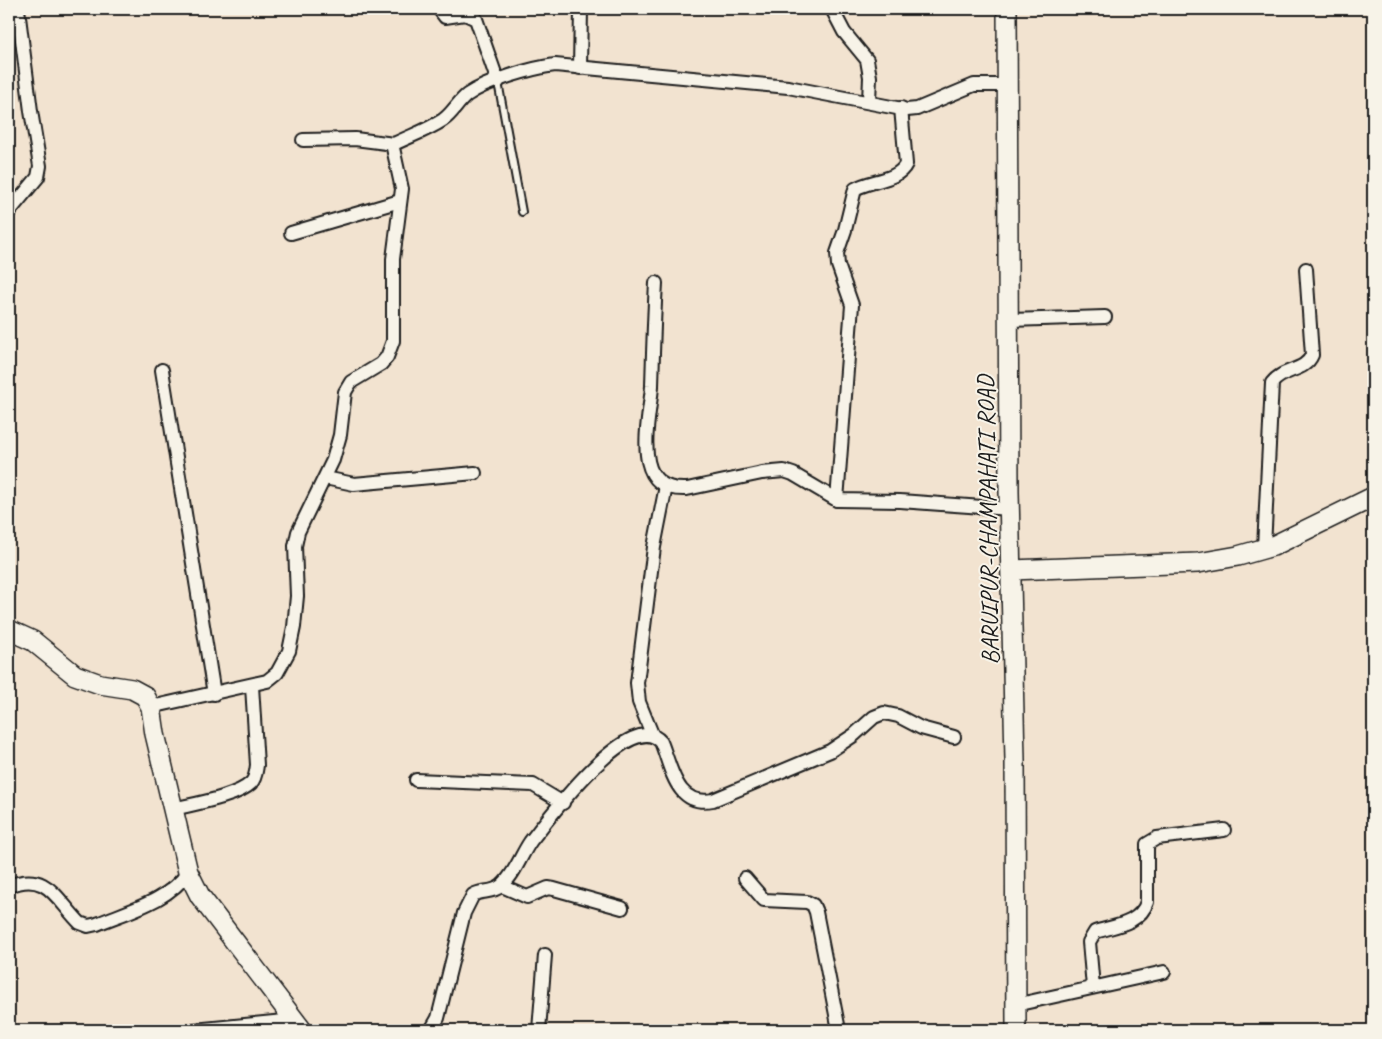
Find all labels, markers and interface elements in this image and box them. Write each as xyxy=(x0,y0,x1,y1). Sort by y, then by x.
street label: BARUIPUR-CHAMPAHATI ROAD xyxy=(969,373,1007,665)

